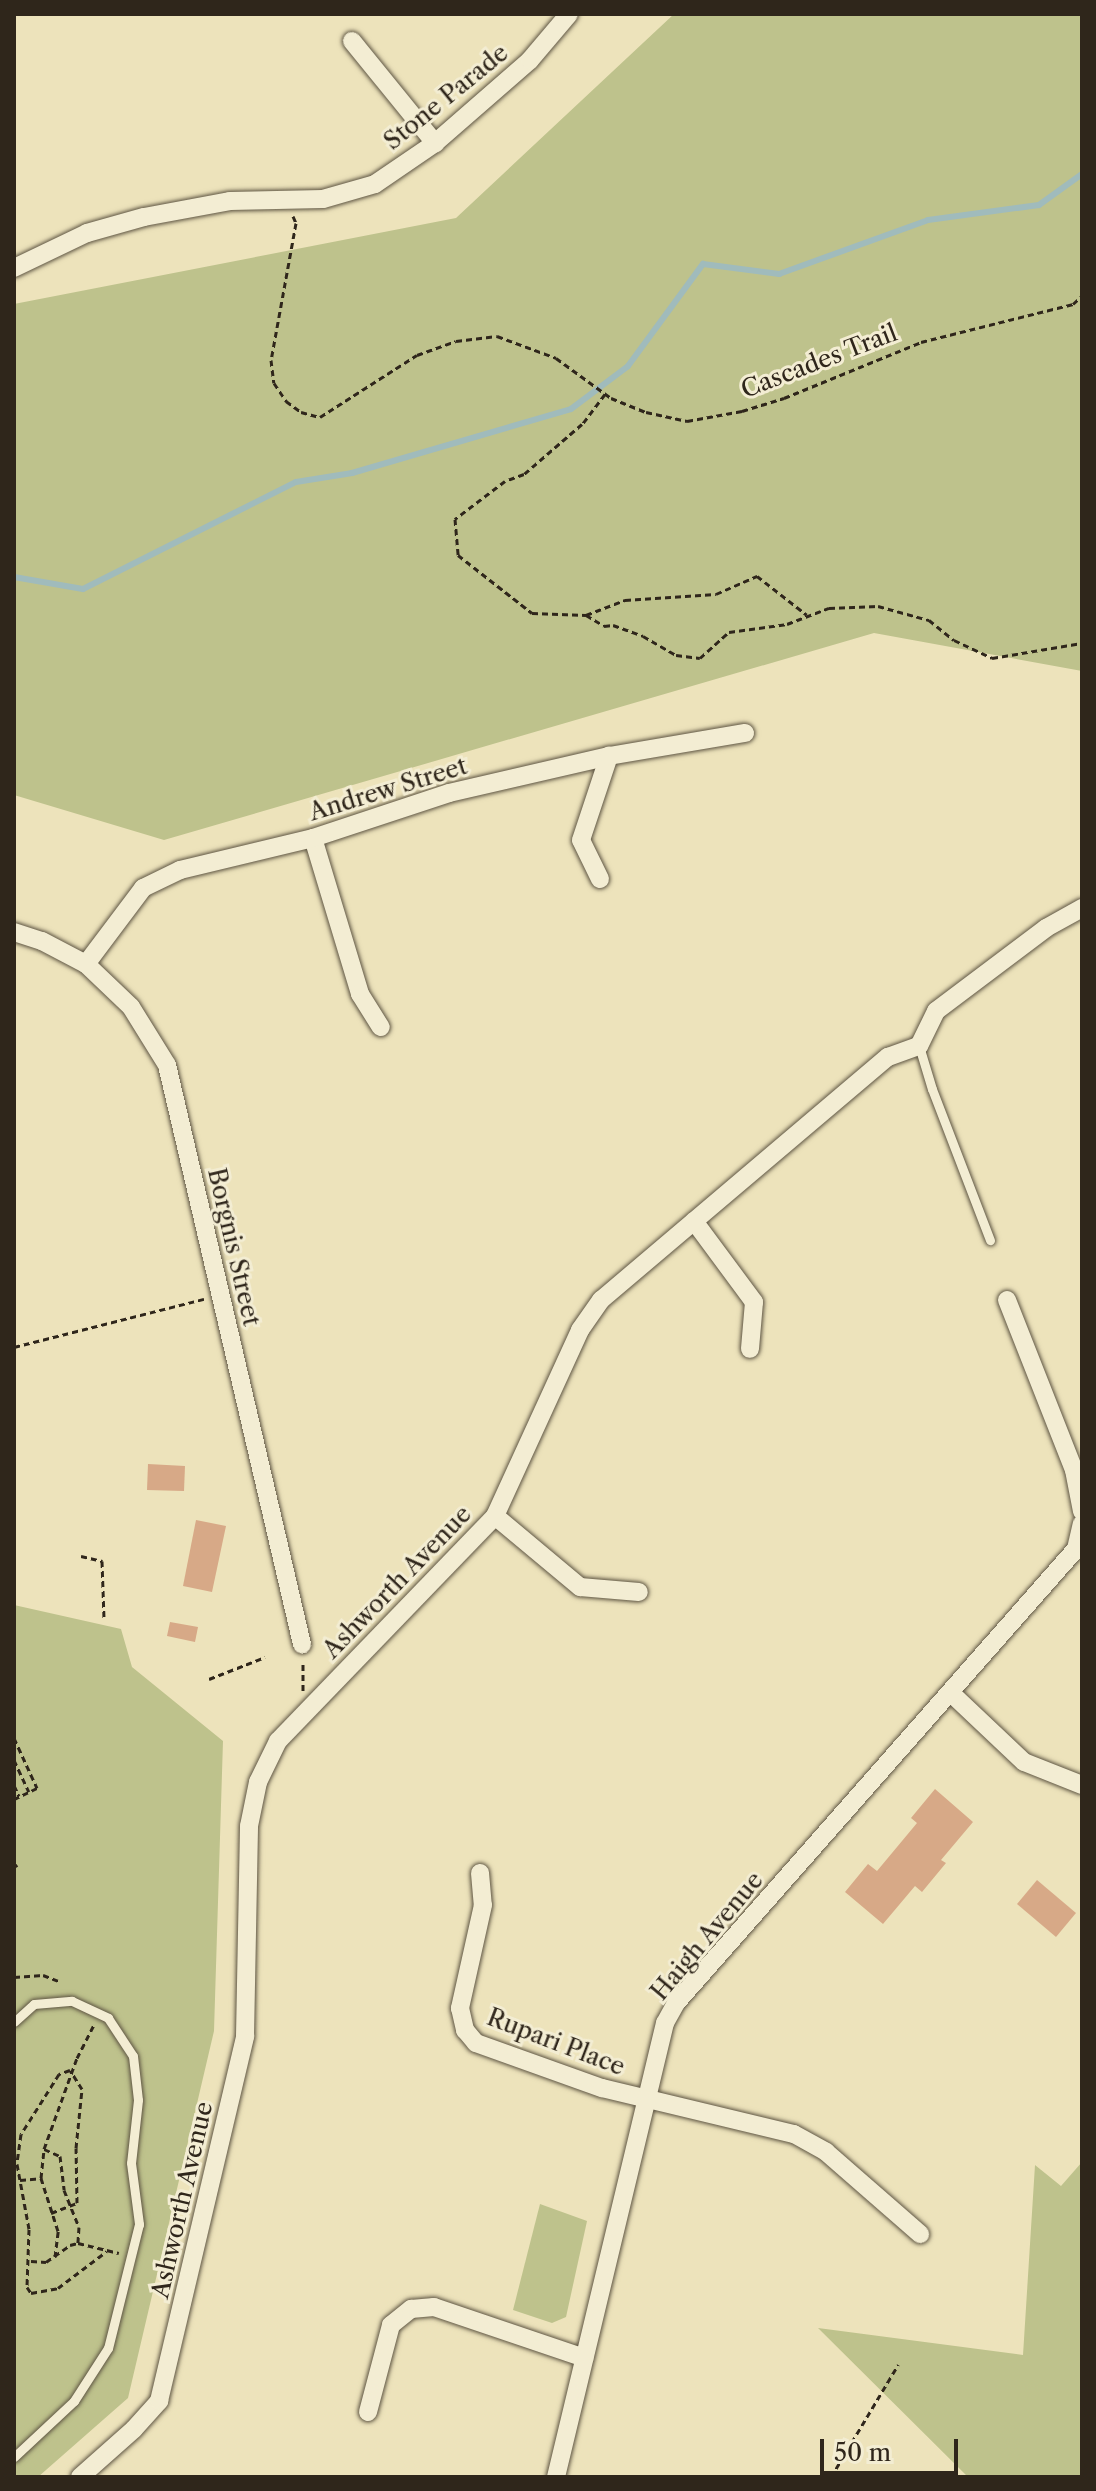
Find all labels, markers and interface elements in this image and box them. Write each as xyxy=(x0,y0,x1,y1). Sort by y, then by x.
street label: Stone Parade xyxy=(378,38,514,156)
street label: Cascades Trail xyxy=(737,318,901,404)
street label: Andrew Street xyxy=(305,751,471,827)
street label: Borgnis Street xyxy=(202,1165,266,1329)
street label: Ashworth Avenue xyxy=(317,1499,477,1665)
street label: Haigh Avenue xyxy=(645,1866,769,2006)
street label: Rupari Place xyxy=(483,2003,629,2081)
street label: Ashworth Avenue xyxy=(145,2098,219,2302)
scale bar xyxy=(824,2423,962,2473)
text: 50 m xyxy=(834,2438,891,2467)

